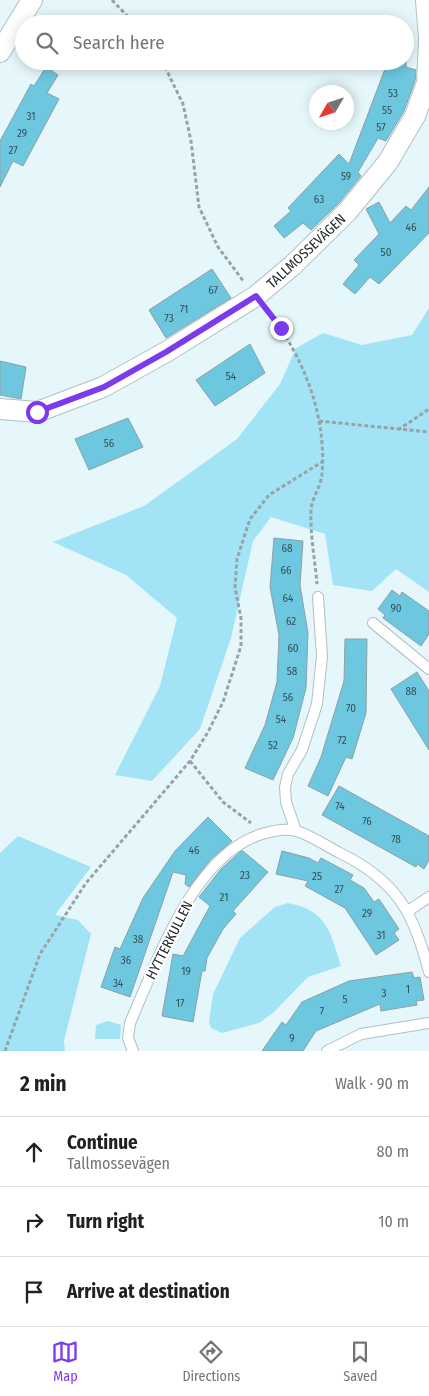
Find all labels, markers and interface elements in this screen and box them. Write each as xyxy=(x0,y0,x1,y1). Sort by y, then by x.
search box xyxy=(15,15,414,70)
icon: search xyxy=(33,29,61,57)
text: Search here xyxy=(73,31,165,54)
north arrow xyxy=(309,85,354,130)
house number: 53 xyxy=(388,87,398,100)
house number: 55 xyxy=(382,104,392,117)
house number: 31 xyxy=(27,110,36,123)
house number: 57 xyxy=(376,121,386,134)
house number: 29 xyxy=(17,127,27,140)
house number: 27 xyxy=(8,144,18,157)
house number: 59 xyxy=(341,170,351,183)
house number: 63 xyxy=(314,193,324,206)
street label: TALLMOSSEVÄGEN xyxy=(263,211,349,292)
house number: 46 xyxy=(406,221,417,234)
house number: 50 xyxy=(381,246,392,259)
house number: 67 xyxy=(208,284,218,297)
house number: 71 xyxy=(180,303,188,316)
house number: 73 xyxy=(164,312,174,325)
route end xyxy=(270,317,293,340)
house number: 54 xyxy=(226,370,237,383)
route start xyxy=(26,401,49,424)
house number: 56 xyxy=(104,437,115,450)
house number: 68 xyxy=(282,542,293,555)
house number: 66 xyxy=(281,564,292,577)
house number: 64 xyxy=(283,592,294,605)
house number: 90 xyxy=(390,602,402,615)
house number: 62 xyxy=(286,615,296,628)
house number: 60 xyxy=(287,642,299,655)
house number: 58 xyxy=(287,665,298,678)
house number: 88 xyxy=(406,685,417,698)
house number: 56 xyxy=(283,691,294,704)
house number: 70 xyxy=(346,702,356,715)
house number: 54 xyxy=(276,713,287,726)
house number: 72 xyxy=(337,734,347,747)
house number: 52 xyxy=(268,739,278,752)
house number: 74 xyxy=(335,800,345,813)
house number: 76 xyxy=(362,815,372,828)
house number: 78 xyxy=(391,833,401,846)
house number: 46 xyxy=(189,844,200,857)
house number: 23 xyxy=(240,869,250,882)
house number: 25 xyxy=(312,870,322,883)
house number: 27 xyxy=(334,883,344,896)
house number: 21 xyxy=(220,891,228,904)
street label: HYTTERKULLEN xyxy=(142,898,196,982)
house number: 29 xyxy=(362,907,372,920)
house number: 31 xyxy=(377,929,386,942)
house number: 38 xyxy=(133,933,144,946)
house number: 36 xyxy=(121,954,132,967)
house number: 19 xyxy=(181,965,191,978)
house number: 34 xyxy=(113,977,124,990)
house number: 1 xyxy=(406,983,410,996)
house number: 3 xyxy=(382,987,387,1000)
house number: 5 xyxy=(342,993,348,1006)
house number: 17 xyxy=(176,997,185,1010)
house number: 7 xyxy=(320,1005,325,1018)
house number: 9 xyxy=(289,1032,295,1045)
text: 2 min xyxy=(20,1071,67,1097)
text: Walk · 90 m xyxy=(335,1074,409,1093)
text: Continue xyxy=(67,1131,138,1154)
icon: ahead xyxy=(20,1138,48,1166)
text: 80 m xyxy=(377,1142,409,1161)
text: Tallmossevägen xyxy=(67,1154,170,1173)
icon: right xyxy=(20,1208,48,1236)
text: Turn right xyxy=(67,1210,144,1233)
text: 10 m xyxy=(378,1212,409,1231)
icon: arrive xyxy=(20,1278,48,1306)
text: Arrive at destination xyxy=(67,1280,230,1303)
tab: Map xyxy=(51,1338,79,1385)
tab: Directions xyxy=(182,1338,240,1385)
tab: Saved xyxy=(343,1338,378,1385)

